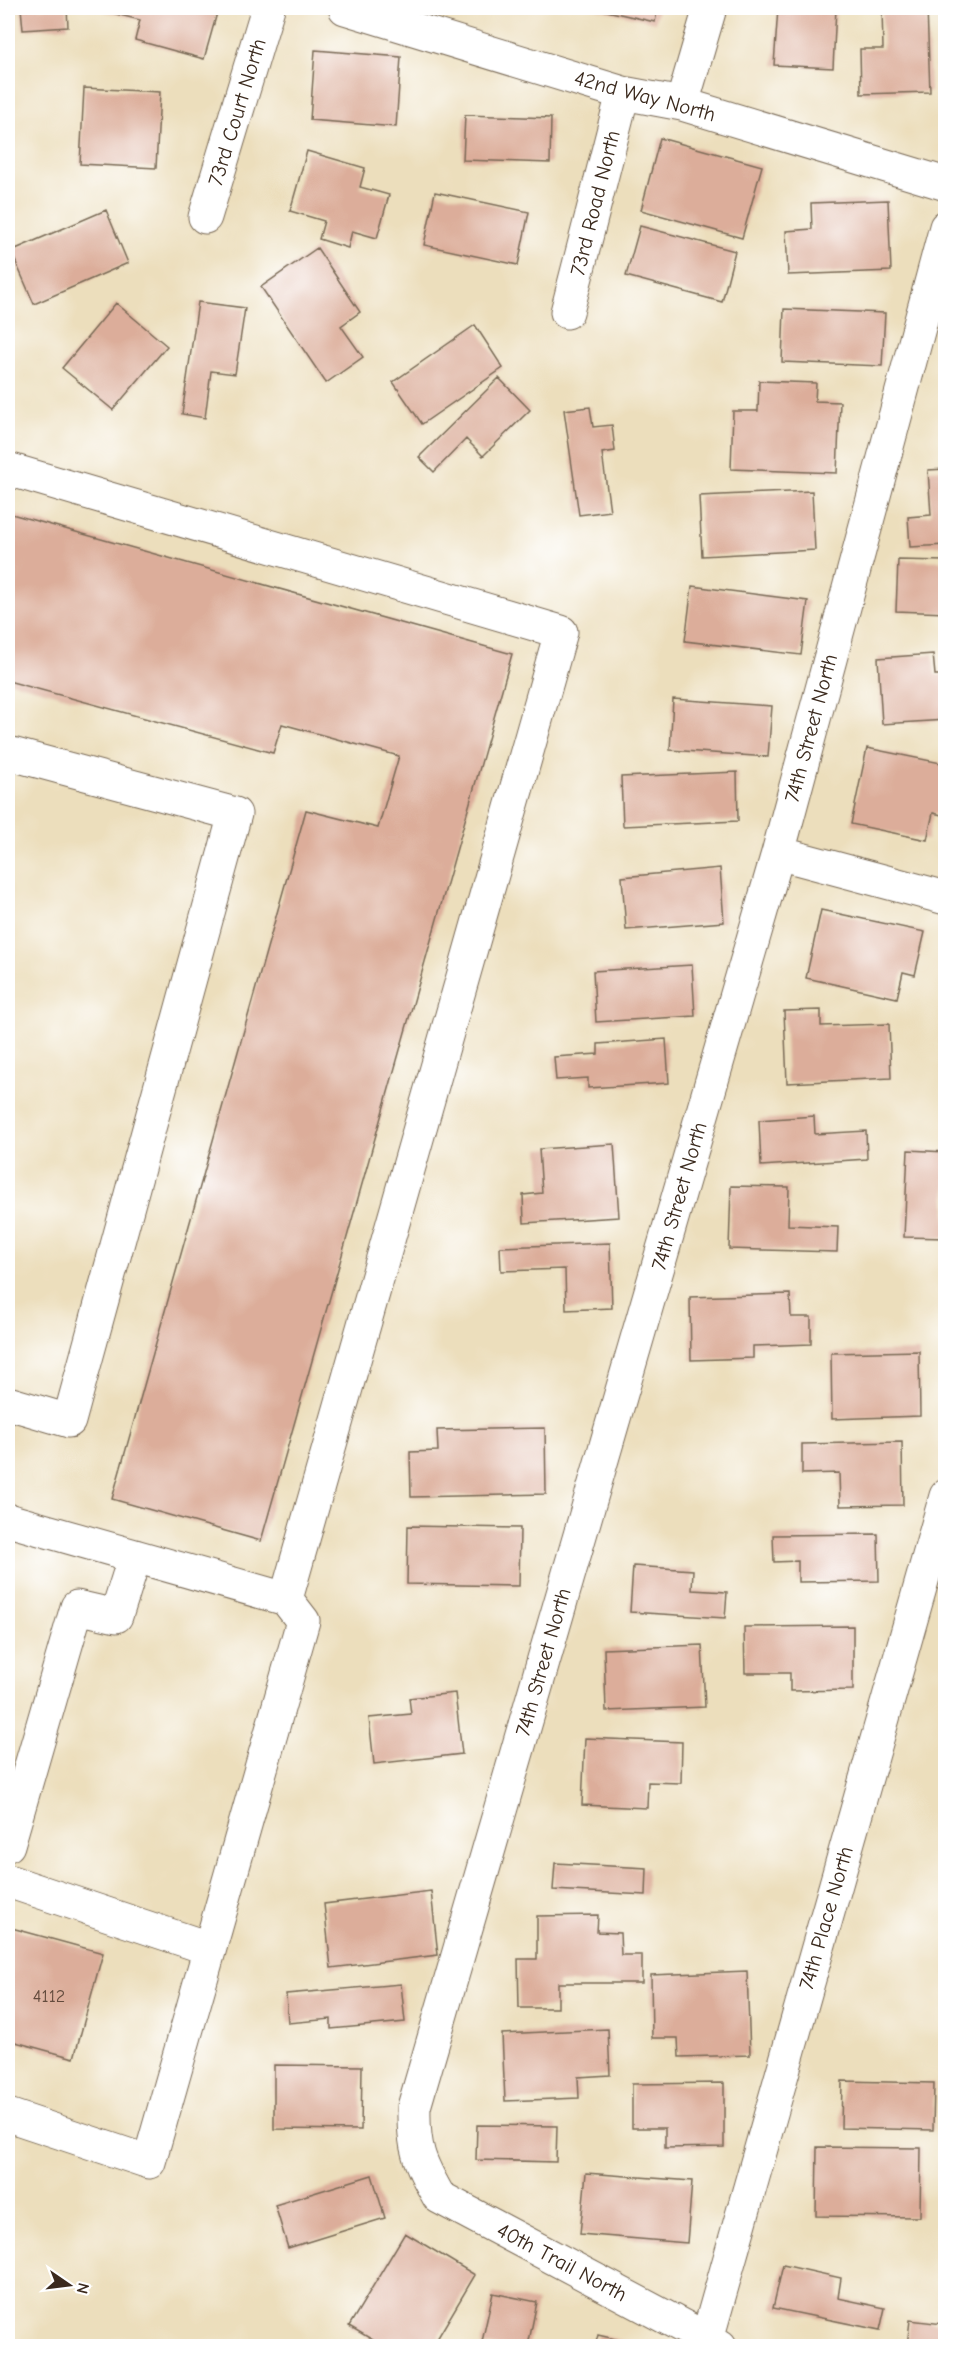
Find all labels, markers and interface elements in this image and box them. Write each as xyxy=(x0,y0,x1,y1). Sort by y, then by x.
street label: 73rd Court North xyxy=(203,35,271,189)
street label: 42nd Way North xyxy=(572,66,718,126)
street label: 73rd Road North xyxy=(565,128,625,278)
street label: 74th Street North xyxy=(780,651,842,805)
street label: 74th Street North xyxy=(646,1119,712,1273)
street label: 74th Street North xyxy=(510,1585,576,1739)
street label: 74th Place North xyxy=(794,1844,858,1992)
house number: 4112 xyxy=(33,1986,65,2007)
street label: 40th Trail North xyxy=(493,2218,631,2306)
north arrow xyxy=(39,2255,99,2315)
text: N xyxy=(73,2281,93,2296)

